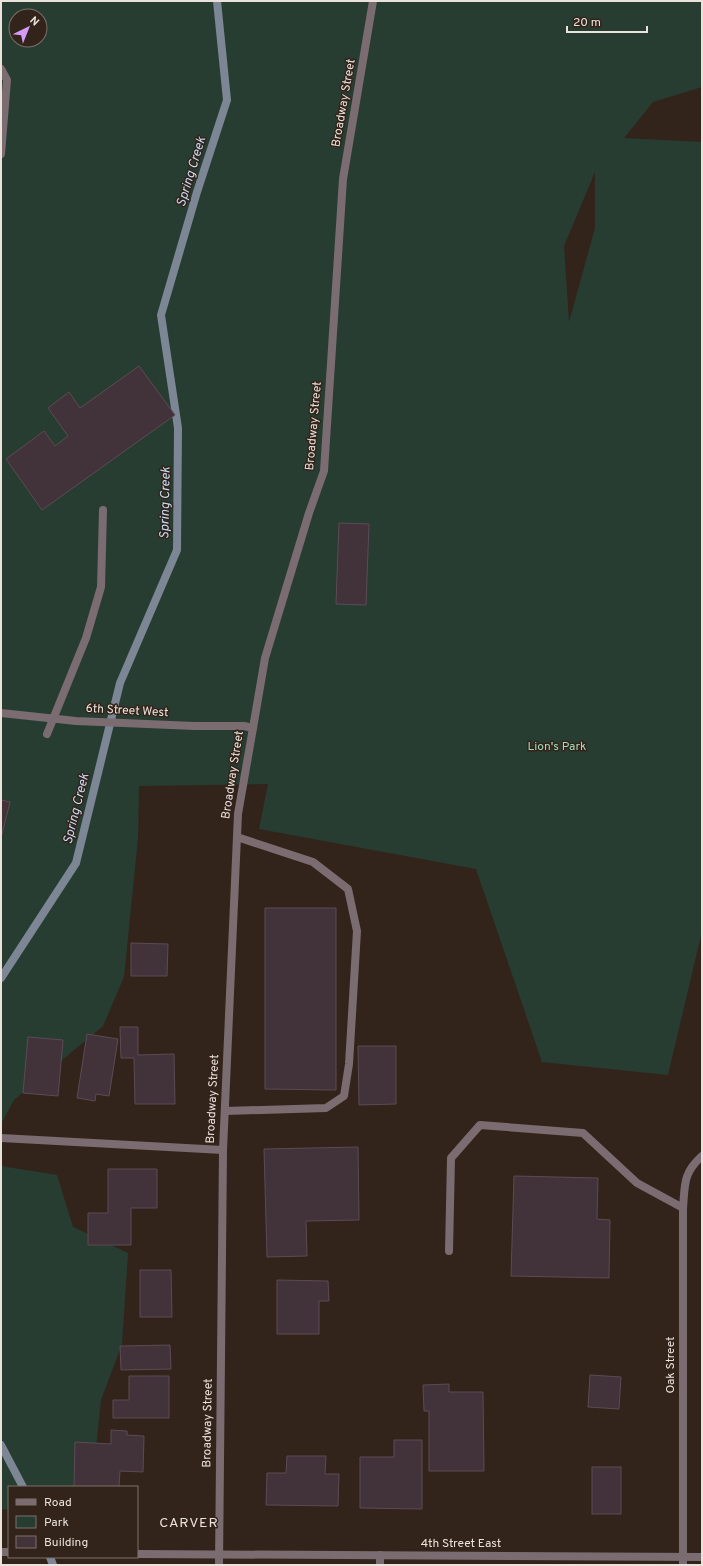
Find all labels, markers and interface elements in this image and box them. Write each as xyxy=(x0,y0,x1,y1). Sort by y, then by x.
north arrow xyxy=(8,8,48,48)
scale bar xyxy=(567,8,647,34)
text: N xyxy=(26,14,42,29)
text: 20 m xyxy=(573,15,601,31)
street label: Broadway Street xyxy=(328,58,360,148)
water label: Spring Creek xyxy=(174,135,210,209)
street label: Broadway Street xyxy=(302,381,326,471)
water label: Spring Creek xyxy=(157,466,175,539)
street label: 6th Street West xyxy=(85,701,169,721)
street label: Broadway Street xyxy=(218,730,248,820)
park label: Lion's Park xyxy=(528,739,586,755)
water label: Spring Creek xyxy=(60,771,94,846)
street label: Broadway Street xyxy=(203,1054,223,1144)
street label: Oak Street xyxy=(663,1336,679,1394)
street label: Broadway Street xyxy=(199,1378,217,1468)
legend xyxy=(8,1486,138,1558)
text: Road xyxy=(44,1495,72,1511)
text: Park xyxy=(44,1515,69,1531)
district label: CARVER xyxy=(159,1515,219,1532)
text: Building xyxy=(44,1535,88,1551)
street label: 4th Street East xyxy=(421,1536,501,1552)

